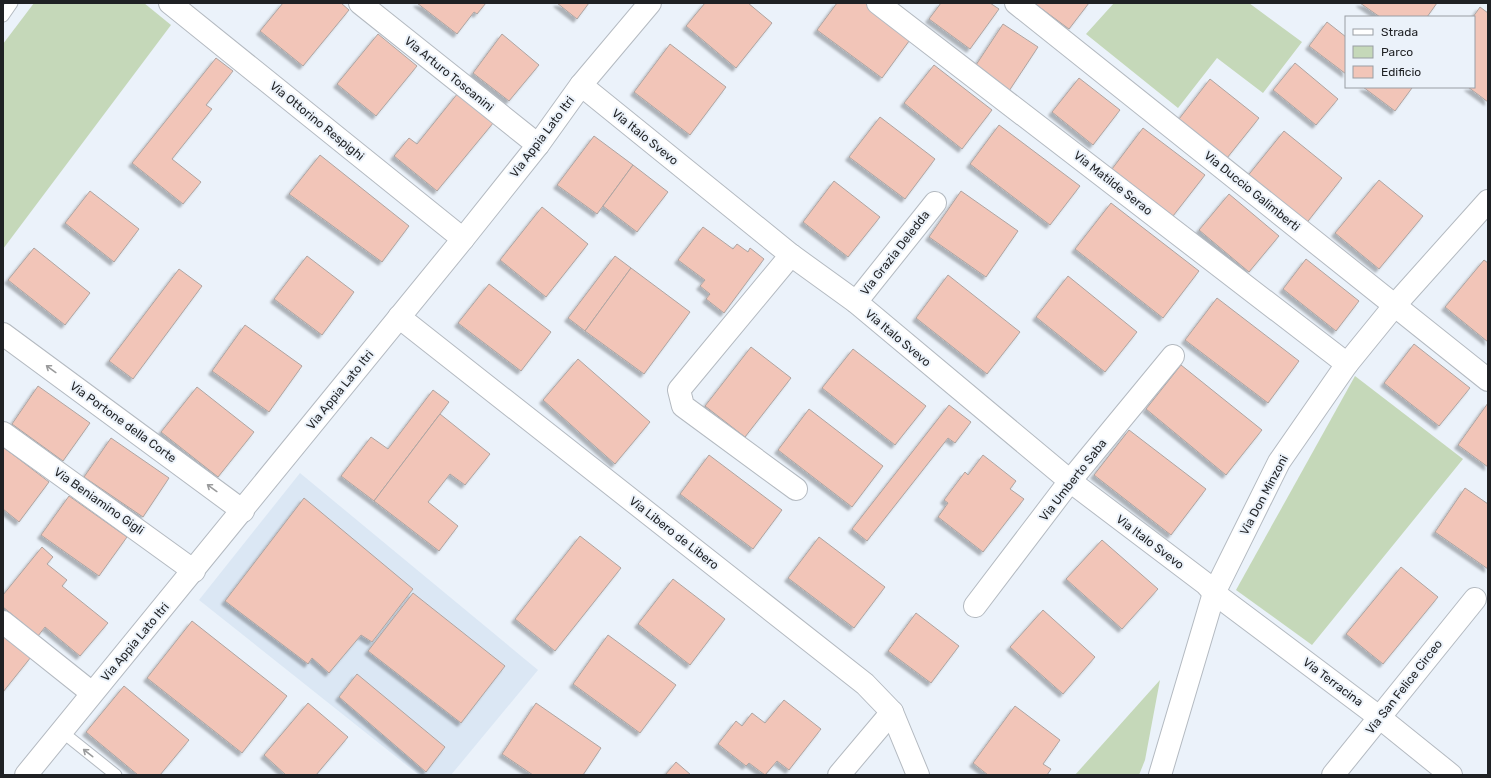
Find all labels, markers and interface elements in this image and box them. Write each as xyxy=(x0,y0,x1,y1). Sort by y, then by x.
legend xyxy=(1345,16,1475,88)
text: Strada xyxy=(1381,25,1418,39)
street label: Via Arturo Toscanini xyxy=(402,34,497,114)
text: Parco xyxy=(1381,45,1413,59)
text: Edificio xyxy=(1381,65,1421,79)
street label: Via Ottorino Respighi xyxy=(267,79,367,163)
street label: Via Appia Lato Itri xyxy=(507,94,577,180)
street label: Via Italo Svevo xyxy=(609,106,681,168)
street label: Via Matilde Serao xyxy=(1071,148,1155,218)
street label: Via Duccio Galimberti xyxy=(1201,148,1303,234)
street label: Via Grazia Deledda xyxy=(858,208,932,298)
street label: Via Italo Svevo xyxy=(862,307,934,370)
street label: Via Appia Lato Itri xyxy=(304,347,376,433)
one-way arrow xyxy=(45,365,56,373)
street label: Via Portone della Corte xyxy=(67,379,179,465)
street label: Via Umberto Saba xyxy=(1037,436,1109,524)
street label: Via Don Minzoni xyxy=(1237,453,1291,537)
street label: Via Beniamino Gigli xyxy=(51,465,147,537)
one-way arrow xyxy=(206,484,217,492)
street label: Via Libero de Libero xyxy=(626,494,722,572)
street label: Via Italo Svevo xyxy=(1113,512,1187,572)
street label: Via Appia Lato Itri xyxy=(98,600,172,684)
street label: Via San Felice Circeo xyxy=(1363,637,1445,737)
street label: Via Terracina xyxy=(1300,655,1366,709)
one-way arrow xyxy=(83,749,94,758)

